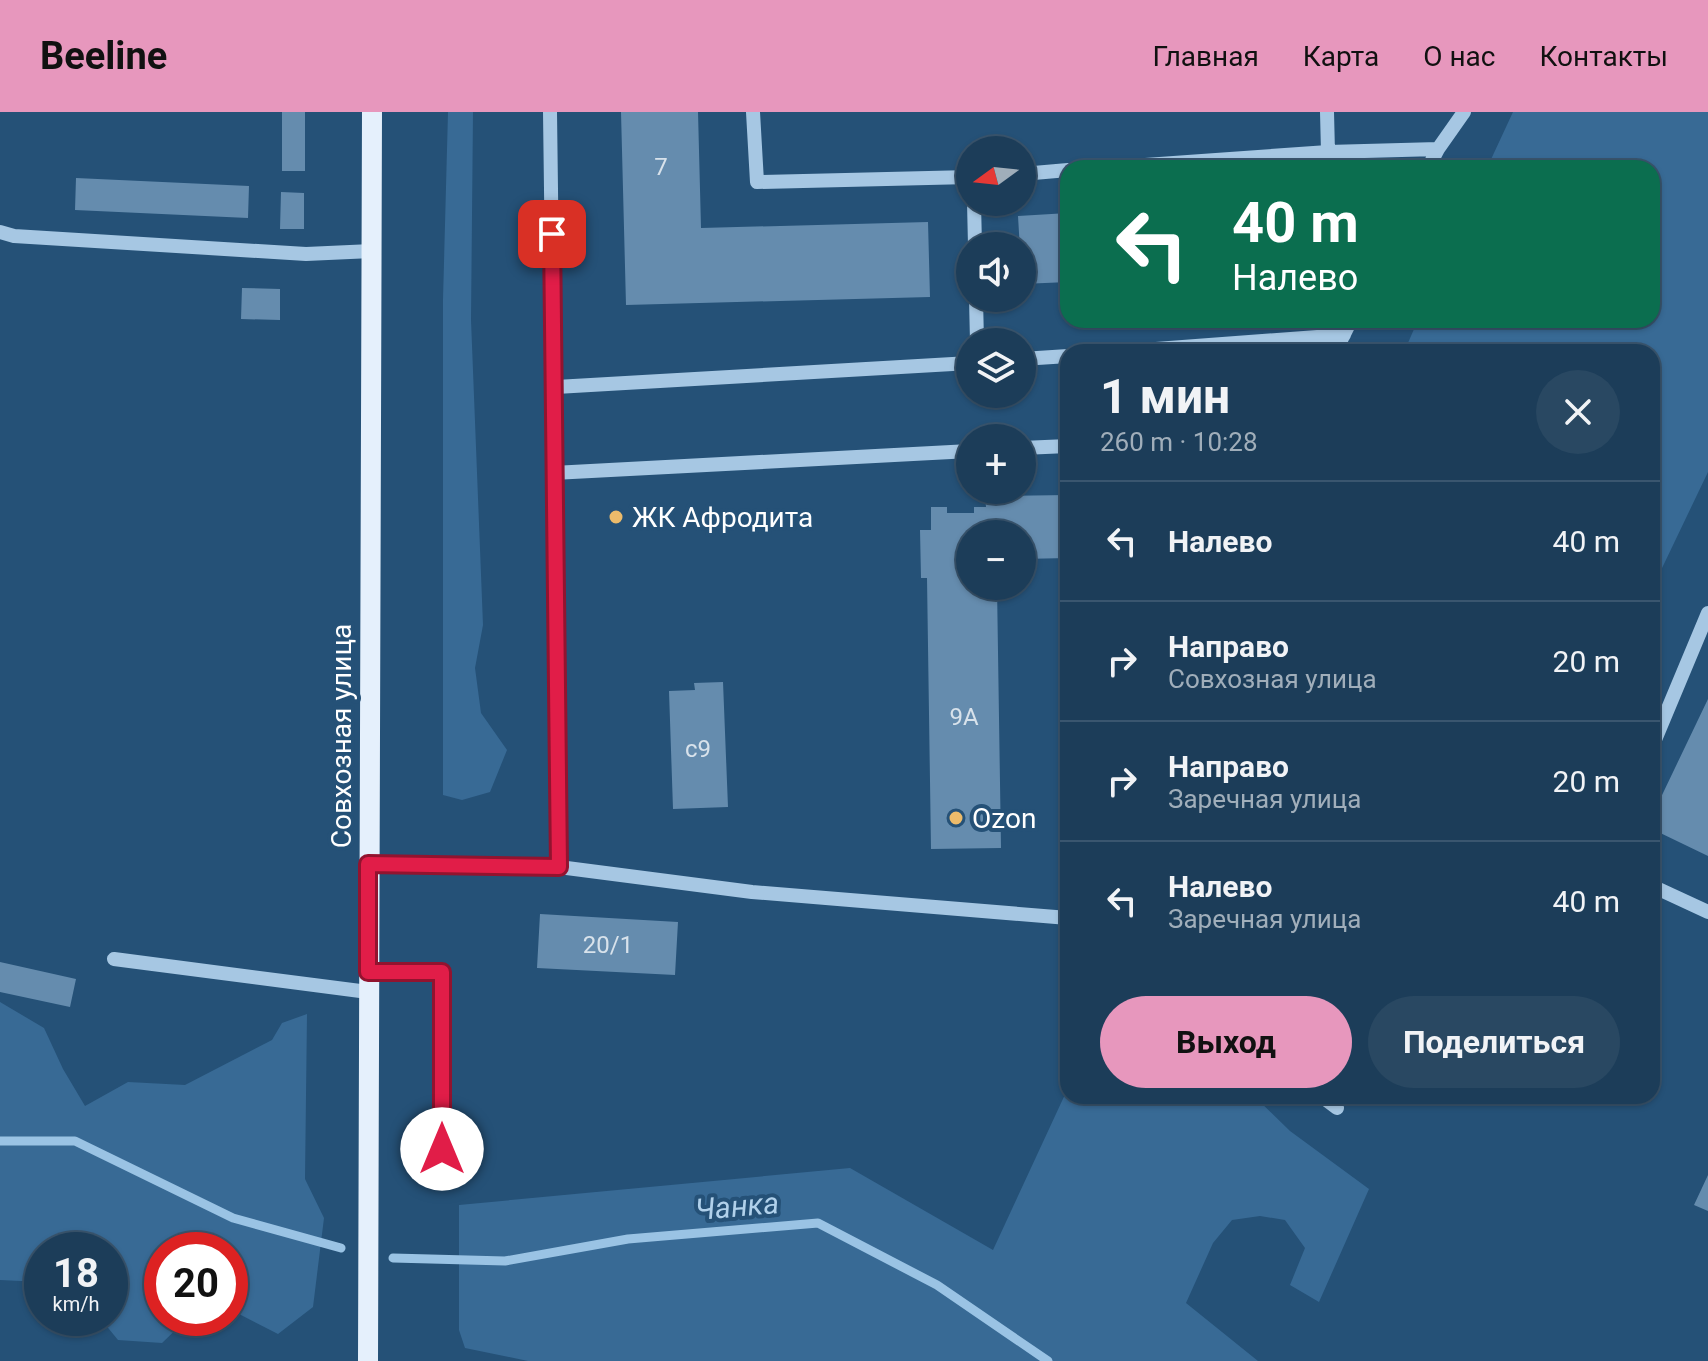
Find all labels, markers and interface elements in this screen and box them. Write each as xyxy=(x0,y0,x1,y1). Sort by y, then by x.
text: Beeline xyxy=(40,34,167,78)
text: Главная xyxy=(1152,40,1259,73)
text: Карта xyxy=(1303,40,1379,73)
text: О нас xyxy=(1423,40,1495,73)
text: Контакты xyxy=(1539,40,1668,73)
north arrow xyxy=(956,136,1036,216)
map controls xyxy=(956,136,1036,600)
house number: 7 xyxy=(654,153,668,181)
text: 40 m xyxy=(1232,190,1359,256)
icon: left xyxy=(1100,192,1204,296)
pin xyxy=(518,200,586,268)
icon: arrive xyxy=(530,212,574,256)
button: sound xyxy=(956,232,1036,312)
text: Налево xyxy=(1232,257,1358,299)
button: layers xyxy=(956,328,1036,408)
text: 1 мин xyxy=(1100,368,1230,425)
button: close xyxy=(1536,370,1620,454)
button: + xyxy=(956,424,1036,504)
text: 260 m · 10:28 xyxy=(1100,427,1258,457)
place label: ЖК Афродита xyxy=(632,501,813,534)
marker: ЖК Афродита xyxy=(607,508,625,526)
icon: left xyxy=(1100,519,1144,563)
button: − xyxy=(956,520,1036,600)
text: Налево xyxy=(1168,524,1272,559)
text: 40 m xyxy=(1553,524,1620,559)
street label: Совхозная улица xyxy=(325,624,358,848)
text: Направо xyxy=(1168,629,1289,664)
icon: right xyxy=(1100,639,1144,683)
text: 20 m xyxy=(1553,644,1620,679)
text: Совхозная улица xyxy=(1168,664,1377,694)
house number: 9А xyxy=(949,703,979,731)
house number: с9 xyxy=(685,735,711,763)
text: Направо xyxy=(1168,749,1289,784)
icon: right xyxy=(1100,759,1144,803)
text: 20 m xyxy=(1553,764,1620,799)
text: Заречная улица xyxy=(1168,784,1361,814)
place label: Ozon xyxy=(972,802,1036,835)
marker: Ozon xyxy=(947,809,965,827)
text: Налево xyxy=(1168,869,1272,904)
icon: left xyxy=(1100,879,1144,923)
text: 40 m xyxy=(1553,884,1620,919)
text: Заречная улица xyxy=(1168,904,1361,934)
house number: 20/1 xyxy=(583,931,633,959)
button: Выход xyxy=(1100,996,1352,1088)
button: Поделиться xyxy=(1368,996,1620,1088)
position arrow xyxy=(400,1107,484,1191)
water label: Чанка xyxy=(694,1185,780,1227)
speed limit sign: 20 xyxy=(144,1232,248,1336)
text: 18 xyxy=(53,1250,99,1297)
text: km/h xyxy=(53,1292,99,1316)

